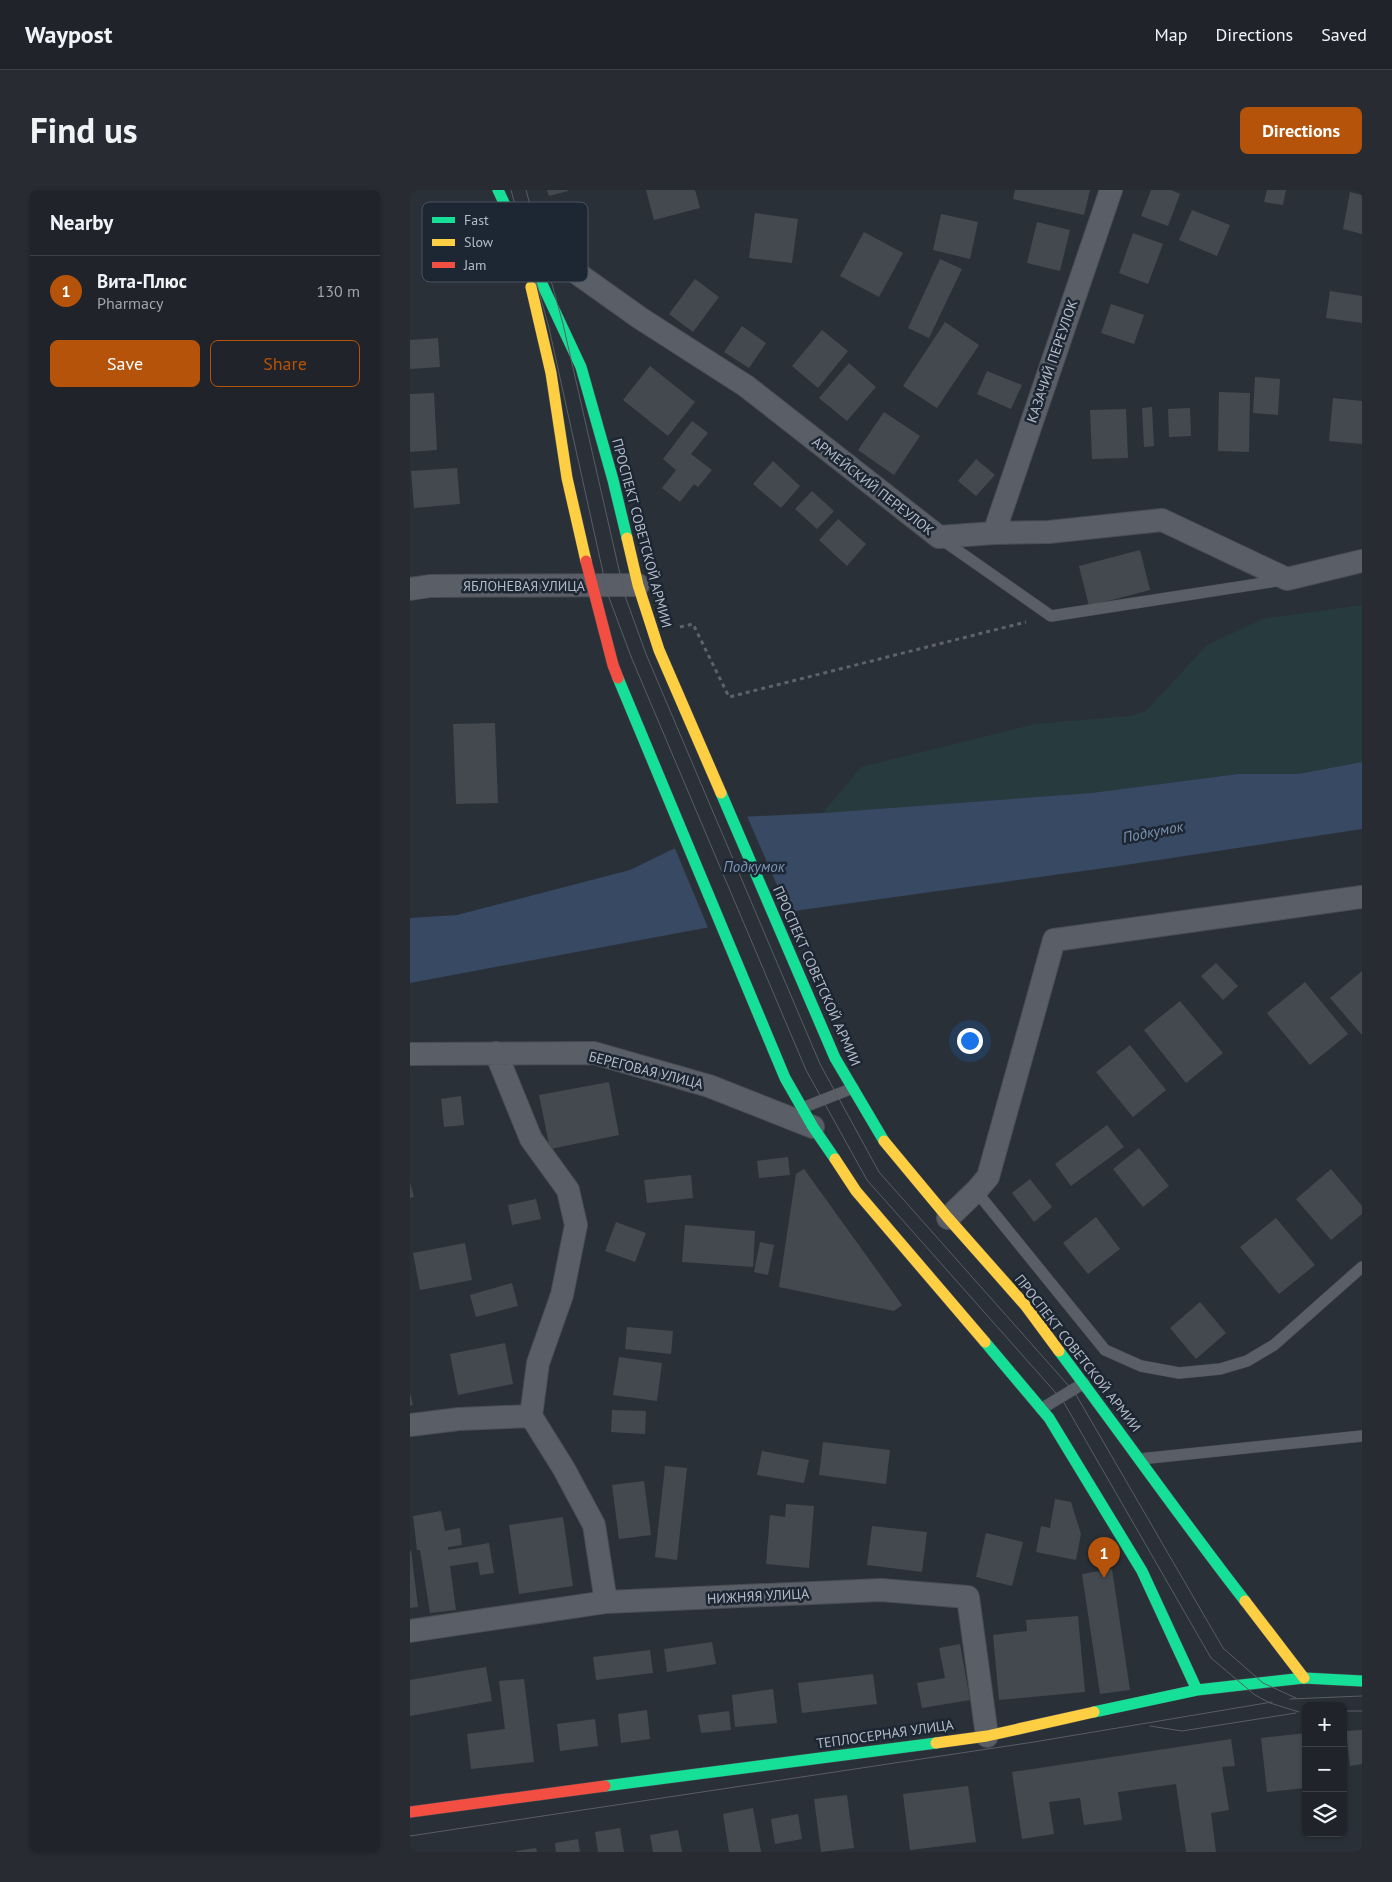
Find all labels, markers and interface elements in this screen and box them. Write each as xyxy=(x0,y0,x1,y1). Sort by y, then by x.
text: Waypost xyxy=(25,19,112,50)
text: Map xyxy=(1155,23,1187,46)
text: Directions xyxy=(1215,23,1293,46)
text: Saved xyxy=(1321,23,1367,46)
text: Find us xyxy=(30,107,138,153)
button: Directions xyxy=(1240,107,1362,154)
legend xyxy=(422,202,588,282)
text: Nearby xyxy=(50,209,113,236)
text: Fast xyxy=(464,211,489,229)
text: Slow xyxy=(464,233,494,251)
text: Jam xyxy=(463,256,486,274)
text: Вита-Плюс xyxy=(97,269,187,293)
text: 1 xyxy=(61,281,71,301)
text: 130 m xyxy=(317,281,360,301)
text: Pharmacy xyxy=(97,293,163,313)
street label: КАЗАЧИЙ ПЕРЕУЛОК xyxy=(1022,297,1082,425)
button: Save xyxy=(50,340,200,387)
button: Share xyxy=(210,340,360,387)
street label: АРМЕЙСКИЙ ПЕРЕУЛОК xyxy=(808,433,938,539)
street label: ПРОСПЕКТ СОВЕТСКОЙ АРМИИ xyxy=(608,436,676,630)
street label: ЯБЛОНЕВАЯ УЛИЦА xyxy=(463,577,586,595)
water label: Подкумок xyxy=(1121,816,1186,847)
water label: Подкумок xyxy=(723,857,786,876)
street label: ПРОСПЕКТ СОВЕТСКОЙ АРМИИ xyxy=(769,883,865,1069)
your location xyxy=(957,1028,983,1054)
street label: БЕРЕГОВАЯ УЛИЦА xyxy=(587,1047,706,1093)
street label: ПРОСПЕКТ СОВЕТСКОЙ АРМИИ xyxy=(1011,1271,1145,1435)
pin: 1 xyxy=(1088,1537,1120,1578)
street label: НИЖНЯЯ УЛИЦА xyxy=(706,1584,810,1608)
map controls xyxy=(1302,1702,1347,1837)
button: + xyxy=(1302,1702,1347,1747)
street label: ТЕПЛОСЕРНАЯ УЛИЦА xyxy=(815,1715,956,1753)
button: − xyxy=(1302,1747,1347,1792)
button: layers xyxy=(1302,1792,1347,1837)

